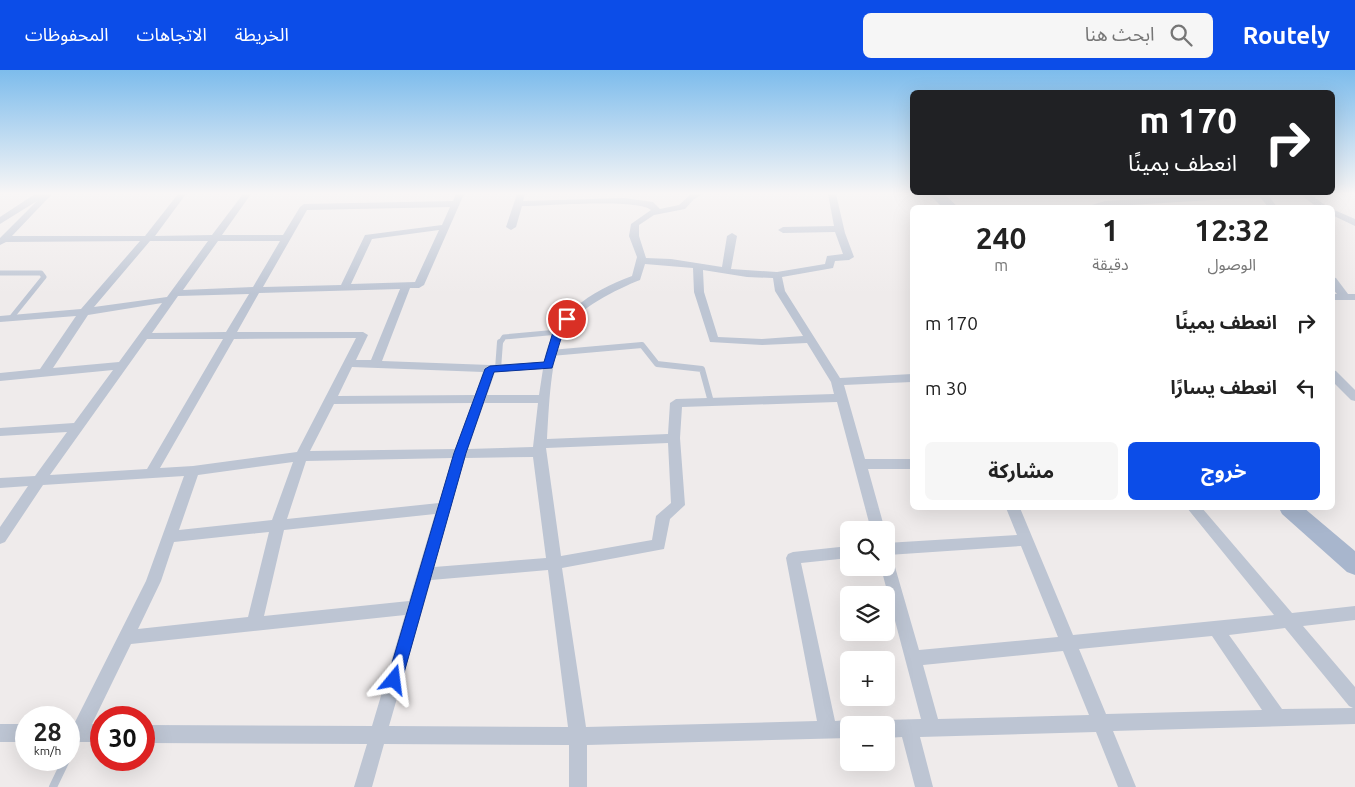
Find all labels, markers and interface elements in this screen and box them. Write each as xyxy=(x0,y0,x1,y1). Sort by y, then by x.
search box xyxy=(863,13,1213,58)
icon: search xyxy=(1167,21,1195,49)
text: Routely xyxy=(1243,22,1330,49)
text: ابحث هنا xyxy=(1085,23,1155,45)
text: المحفوظات xyxy=(25,24,109,44)
text: الاتجاهات xyxy=(137,24,207,44)
text: الخريطة xyxy=(235,24,289,44)
text: 170 m xyxy=(1139,100,1237,140)
icon: right xyxy=(1255,110,1320,175)
text: انعطف يمينًا xyxy=(1128,150,1237,175)
text: 1 xyxy=(1102,213,1119,247)
text: 12:32 xyxy=(1194,213,1269,247)
text: 240 xyxy=(976,221,1026,255)
text: دقيقة xyxy=(1092,255,1129,273)
text: الوصول xyxy=(1207,255,1256,273)
text: m xyxy=(994,256,1008,274)
pin xyxy=(546,298,588,340)
icon: arrive xyxy=(553,305,581,333)
icon: right xyxy=(1292,309,1320,337)
text: انعطف يمينًا xyxy=(1175,311,1277,333)
text: 170 m xyxy=(925,312,978,334)
icon: left xyxy=(1292,374,1320,402)
text: انعطف يسارًا xyxy=(1170,376,1277,398)
text: 30 m xyxy=(925,377,967,399)
button: مشاركة xyxy=(925,442,1118,500)
button: خروج xyxy=(1128,442,1320,500)
map controls xyxy=(840,521,895,771)
button: search xyxy=(840,521,895,576)
button: layers xyxy=(840,586,895,641)
button: + xyxy=(840,651,895,706)
position arrow xyxy=(367,653,419,705)
speed limit sign: 30 xyxy=(90,706,155,771)
button: − xyxy=(840,716,895,771)
text: 28 xyxy=(33,718,62,746)
text: km/h xyxy=(34,744,61,757)

